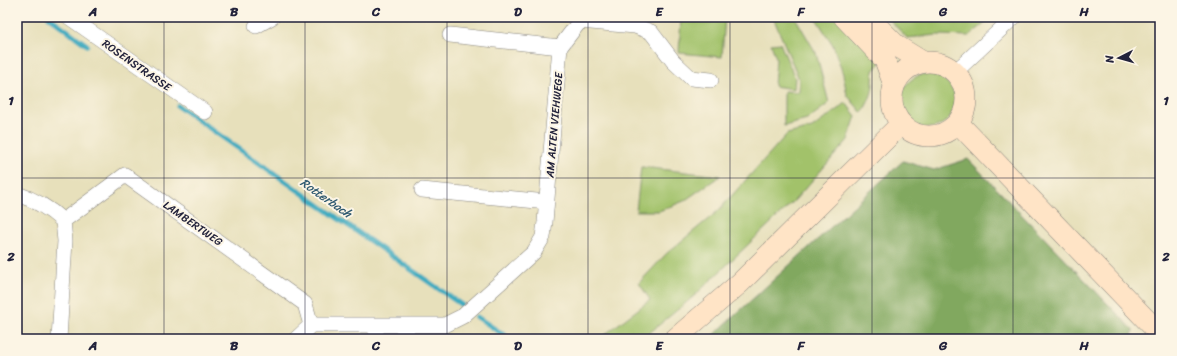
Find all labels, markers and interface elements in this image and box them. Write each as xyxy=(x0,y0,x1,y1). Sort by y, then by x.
text: A xyxy=(88,0,97,23)
text: B xyxy=(230,0,239,23)
text: C xyxy=(371,0,381,23)
text: D xyxy=(514,0,522,23)
text: E xyxy=(655,0,664,23)
text: F xyxy=(796,0,805,23)
text: G xyxy=(938,0,948,23)
text: H xyxy=(1078,0,1089,23)
street label: ROSENSTRASSE xyxy=(98,34,176,97)
north arrow xyxy=(1099,38,1139,78)
text: N xyxy=(1100,54,1120,65)
street label: AM ALTEN VIEHWEGE xyxy=(540,71,569,179)
text: 1 xyxy=(8,89,14,112)
text: 1 xyxy=(1163,89,1169,112)
water label: Rotterbach xyxy=(295,172,358,225)
street label: LAMBERTWEG xyxy=(159,196,227,251)
text: 2 xyxy=(6,245,15,268)
text: 2 xyxy=(1161,245,1170,268)
text: A xyxy=(88,334,97,356)
text: B xyxy=(230,334,239,356)
text: C xyxy=(371,334,381,356)
text: D xyxy=(514,334,522,356)
text: E xyxy=(655,334,664,356)
text: F xyxy=(796,334,805,356)
text: G xyxy=(938,334,948,356)
text: H xyxy=(1078,334,1089,356)

